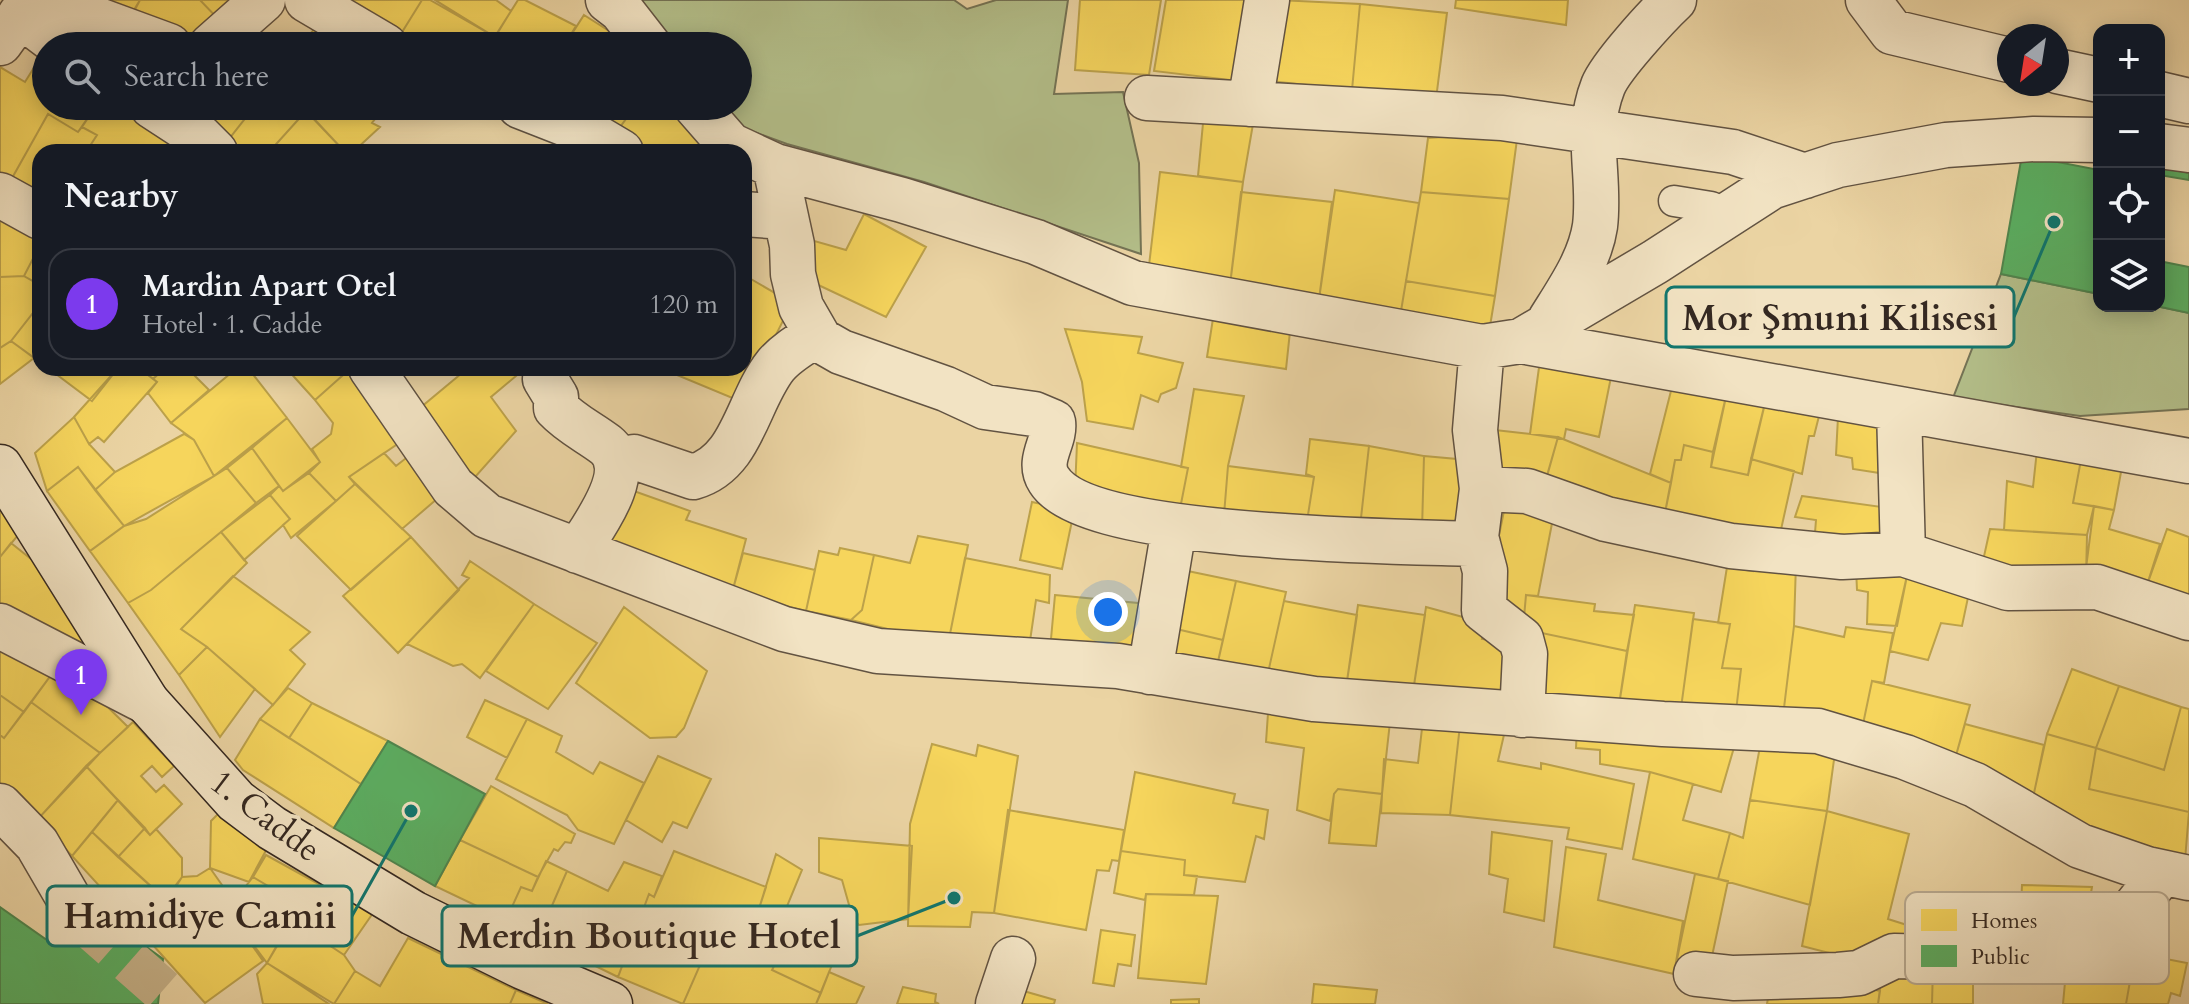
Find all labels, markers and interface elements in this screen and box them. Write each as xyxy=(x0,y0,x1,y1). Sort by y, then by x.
north arrow xyxy=(1997,24,2069,96)
map controls xyxy=(2093,24,2165,312)
button: + xyxy=(2093,24,2165,96)
search box xyxy=(32,32,752,120)
icon: search xyxy=(60,54,104,98)
text: Search here xyxy=(124,56,269,97)
button: − xyxy=(2093,96,2165,168)
button: locate xyxy=(2093,168,2165,240)
text: Nearby xyxy=(64,173,179,219)
button: layers xyxy=(2093,240,2165,312)
text: Mardin Apart Otel xyxy=(142,266,397,307)
text: 1 xyxy=(85,287,99,322)
text: 120 m xyxy=(649,287,718,322)
callout: Mor Şmuni Kilisesi xyxy=(1666,287,2014,347)
text: Mor Şmuni Kilisesi xyxy=(1682,294,1998,343)
text: Hotel · 1. Cadde xyxy=(142,307,323,342)
your location xyxy=(1088,592,1128,632)
pin: 1 xyxy=(55,649,107,715)
street label: 1. Cadde xyxy=(201,759,330,873)
callout: Hamidiye Camii xyxy=(47,886,352,946)
text: Hamidiye Camii xyxy=(64,892,336,941)
legend xyxy=(1905,892,2169,984)
callout: Merdin Boutique Hotel xyxy=(442,906,857,966)
text: Homes xyxy=(1971,906,2037,936)
text: Merdin Boutique Hotel xyxy=(457,912,841,961)
text: Public xyxy=(1971,942,2030,972)

